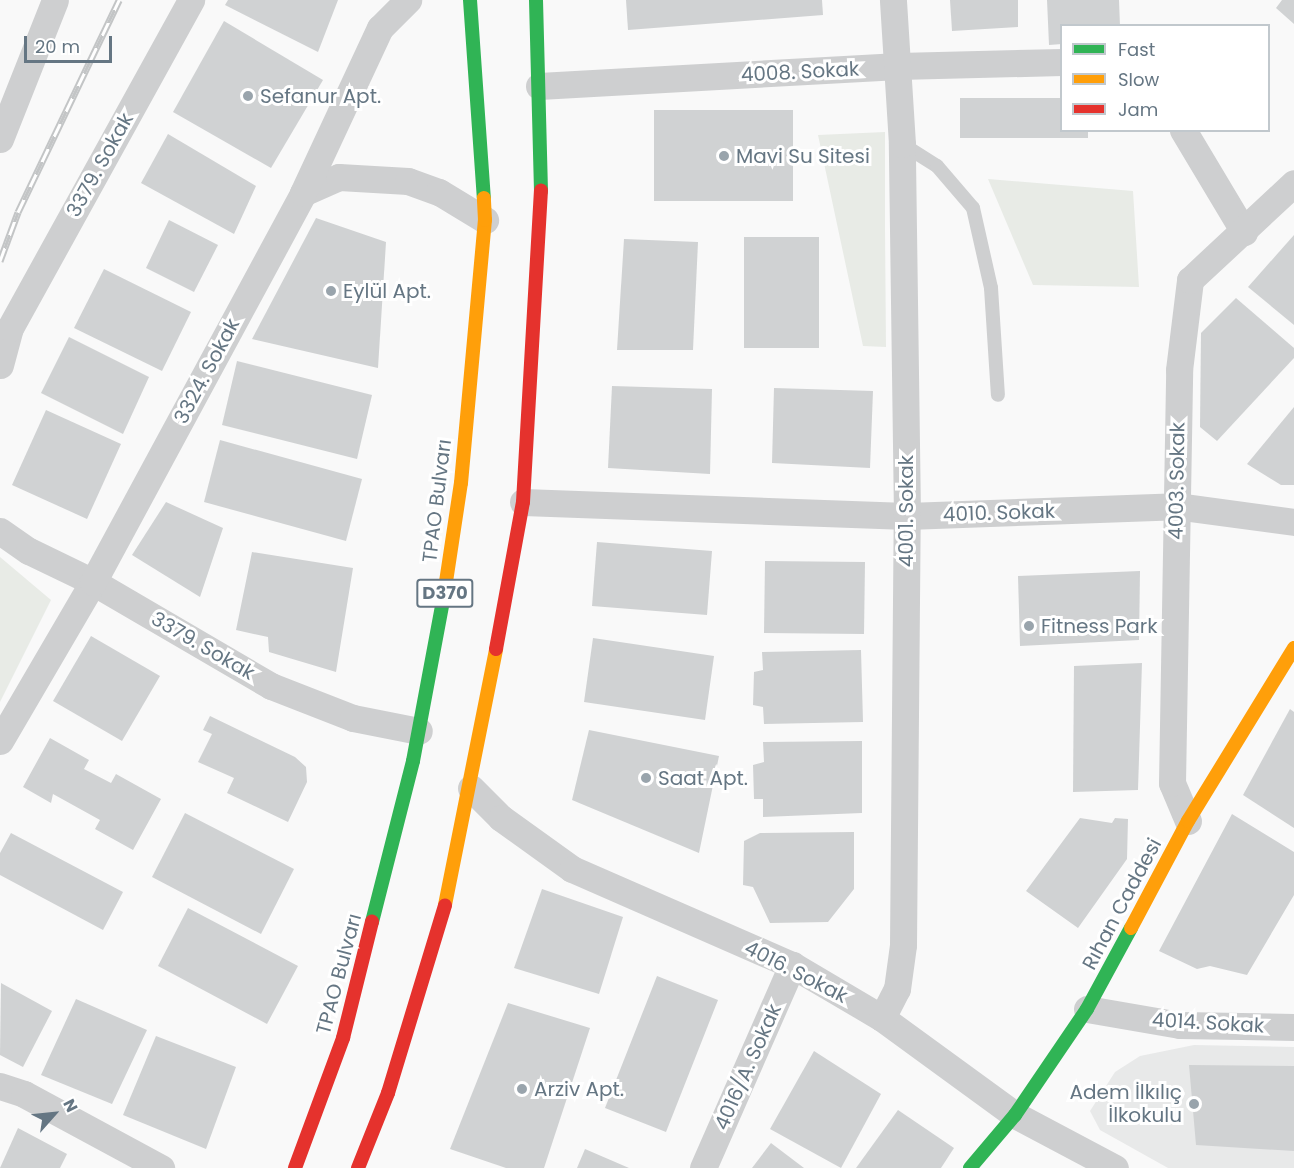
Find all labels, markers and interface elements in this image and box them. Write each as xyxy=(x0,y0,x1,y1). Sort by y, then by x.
scale bar xyxy=(27,24,116,62)
legend xyxy=(1060,24,1270,132)
text: 20 m xyxy=(35,34,80,59)
text: Fast xyxy=(1118,37,1155,62)
street label: 4008. Sokak xyxy=(740,57,860,87)
text: Slow xyxy=(1118,67,1159,92)
place label: Sefanur Apt. xyxy=(260,84,381,108)
marker: Sefanur Apt. xyxy=(241,89,255,103)
text: Jam xyxy=(1118,97,1158,122)
street label: 3379. Sokak xyxy=(62,109,138,221)
place label: Mavi Su Sitesi xyxy=(736,144,870,168)
marker: Mavi Su Sitesi xyxy=(717,149,731,163)
place label: Eylül Apt. xyxy=(343,279,431,303)
marker: Eylül Apt. xyxy=(324,284,338,298)
street label: 3324. Sokak xyxy=(169,314,245,428)
street label: 4003. Sokak xyxy=(1164,422,1190,540)
street label: TPAO Bulvarı xyxy=(418,438,456,564)
street label: 4001. Sokak xyxy=(894,455,918,567)
street label: 4010. Sokak xyxy=(942,499,1056,527)
road number: D370 xyxy=(415,578,475,608)
street label: 3379. Sokak xyxy=(147,607,259,685)
place label: Fitness Park xyxy=(1041,614,1158,638)
marker: Fitness Park xyxy=(1022,619,1036,633)
place label: Saat Apt. xyxy=(658,766,748,790)
marker: Saat Apt. xyxy=(639,771,653,785)
street label: Rıhan Caddesi xyxy=(1077,834,1167,974)
street label: TPAO Bulvarı xyxy=(311,911,367,1037)
street label: 4016. Sokak xyxy=(740,936,852,1008)
street label: 4016/A. Sokak xyxy=(709,1000,787,1134)
street label: 4014. Sokak xyxy=(1151,1008,1265,1038)
place label: Arziv Apt. xyxy=(534,1077,624,1101)
place label: Adem İlkılıç İlkokulu xyxy=(1070,1080,1182,1127)
marker: Arziv Apt. xyxy=(515,1082,529,1096)
north arrow xyxy=(24,1084,84,1144)
text: N xyxy=(57,1095,83,1116)
marker: Adem İlkılıç İlkokulu xyxy=(1187,1097,1201,1111)

